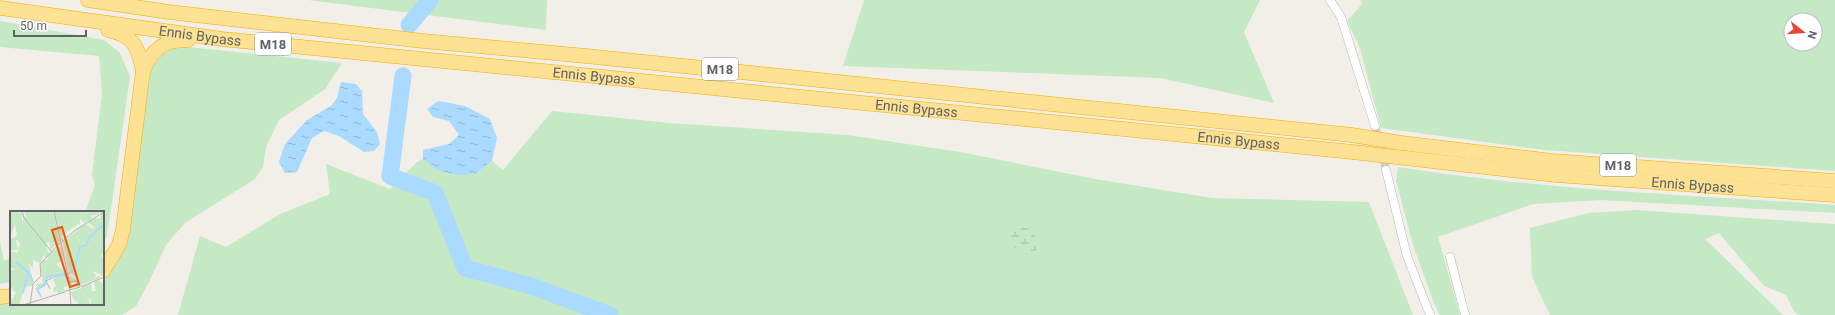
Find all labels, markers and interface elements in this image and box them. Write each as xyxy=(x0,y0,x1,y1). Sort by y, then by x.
scale bar xyxy=(14,12,86,38)
north arrow xyxy=(1783,12,1823,52)
text: 50 m xyxy=(20,19,47,33)
street label: Ennis Bypass xyxy=(158,22,242,49)
text: N xyxy=(1805,29,1819,41)
road number: M18 xyxy=(255,33,291,55)
road number: M18 xyxy=(702,58,738,80)
street label: Ennis Bypass xyxy=(552,64,636,88)
street label: Ennis Bypass xyxy=(874,96,958,120)
street label: Ennis Bypass xyxy=(1197,129,1281,153)
road number: M18 xyxy=(1600,154,1636,176)
street label: Ennis Bypass xyxy=(1651,174,1735,196)
inset map xyxy=(10,211,104,305)

